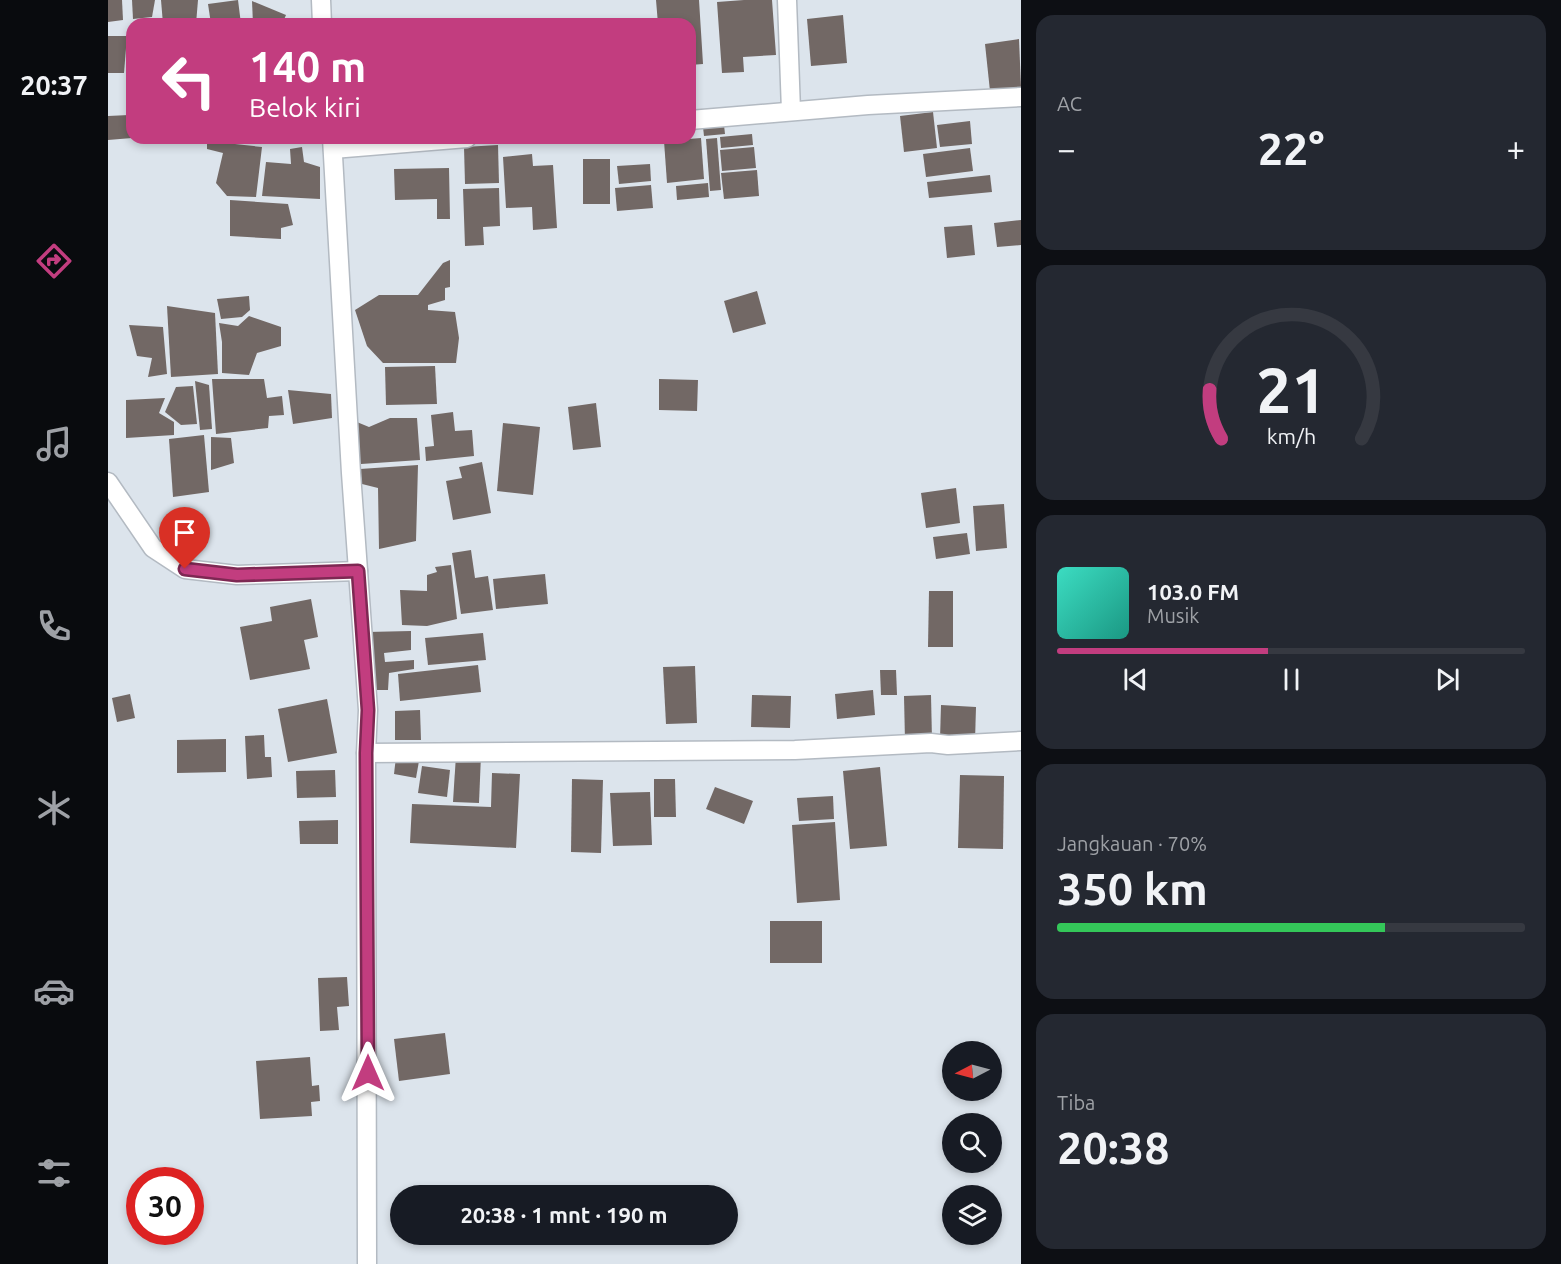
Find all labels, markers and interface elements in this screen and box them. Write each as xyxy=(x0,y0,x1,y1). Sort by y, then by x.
icon: left xyxy=(150,42,228,120)
text: 140 m xyxy=(249,43,366,90)
text: 20:37 xyxy=(20,70,88,100)
text: Belok kiri xyxy=(249,92,361,122)
text: AC xyxy=(1057,92,1082,115)
text: 22° xyxy=(1258,123,1324,174)
text: − xyxy=(1057,130,1076,167)
text: + xyxy=(1506,130,1525,167)
icon: directions xyxy=(33,240,75,282)
text: 21 xyxy=(1256,355,1326,425)
icon: music xyxy=(33,423,75,465)
text: km/h xyxy=(1266,425,1316,449)
pin xyxy=(159,507,210,569)
icon: arrive xyxy=(168,516,201,549)
text: 103.0 FM xyxy=(1147,579,1239,604)
text: Musik xyxy=(1147,604,1199,627)
icon: phone xyxy=(33,605,75,647)
icon: previous xyxy=(1119,663,1152,696)
icon: pause xyxy=(1275,663,1308,696)
icon: next xyxy=(1431,663,1464,696)
icon: climate xyxy=(33,787,75,829)
text: Jangkauan · 70% xyxy=(1057,832,1207,855)
text: 350 km xyxy=(1057,863,1208,914)
icon: car xyxy=(33,970,75,1012)
position arrow xyxy=(336,1041,400,1105)
north arrow xyxy=(942,1041,1002,1101)
map controls xyxy=(942,1041,1002,1245)
text: Tiba xyxy=(1057,1091,1095,1114)
button: search xyxy=(942,1113,1002,1173)
text: 20:38 xyxy=(1057,1122,1170,1173)
icon: filters xyxy=(33,1152,75,1194)
speed limit sign: 30 xyxy=(126,1167,204,1245)
button: layers xyxy=(942,1185,1002,1245)
text: 20:38 · 1 mnt · 190 m xyxy=(460,1202,668,1227)

